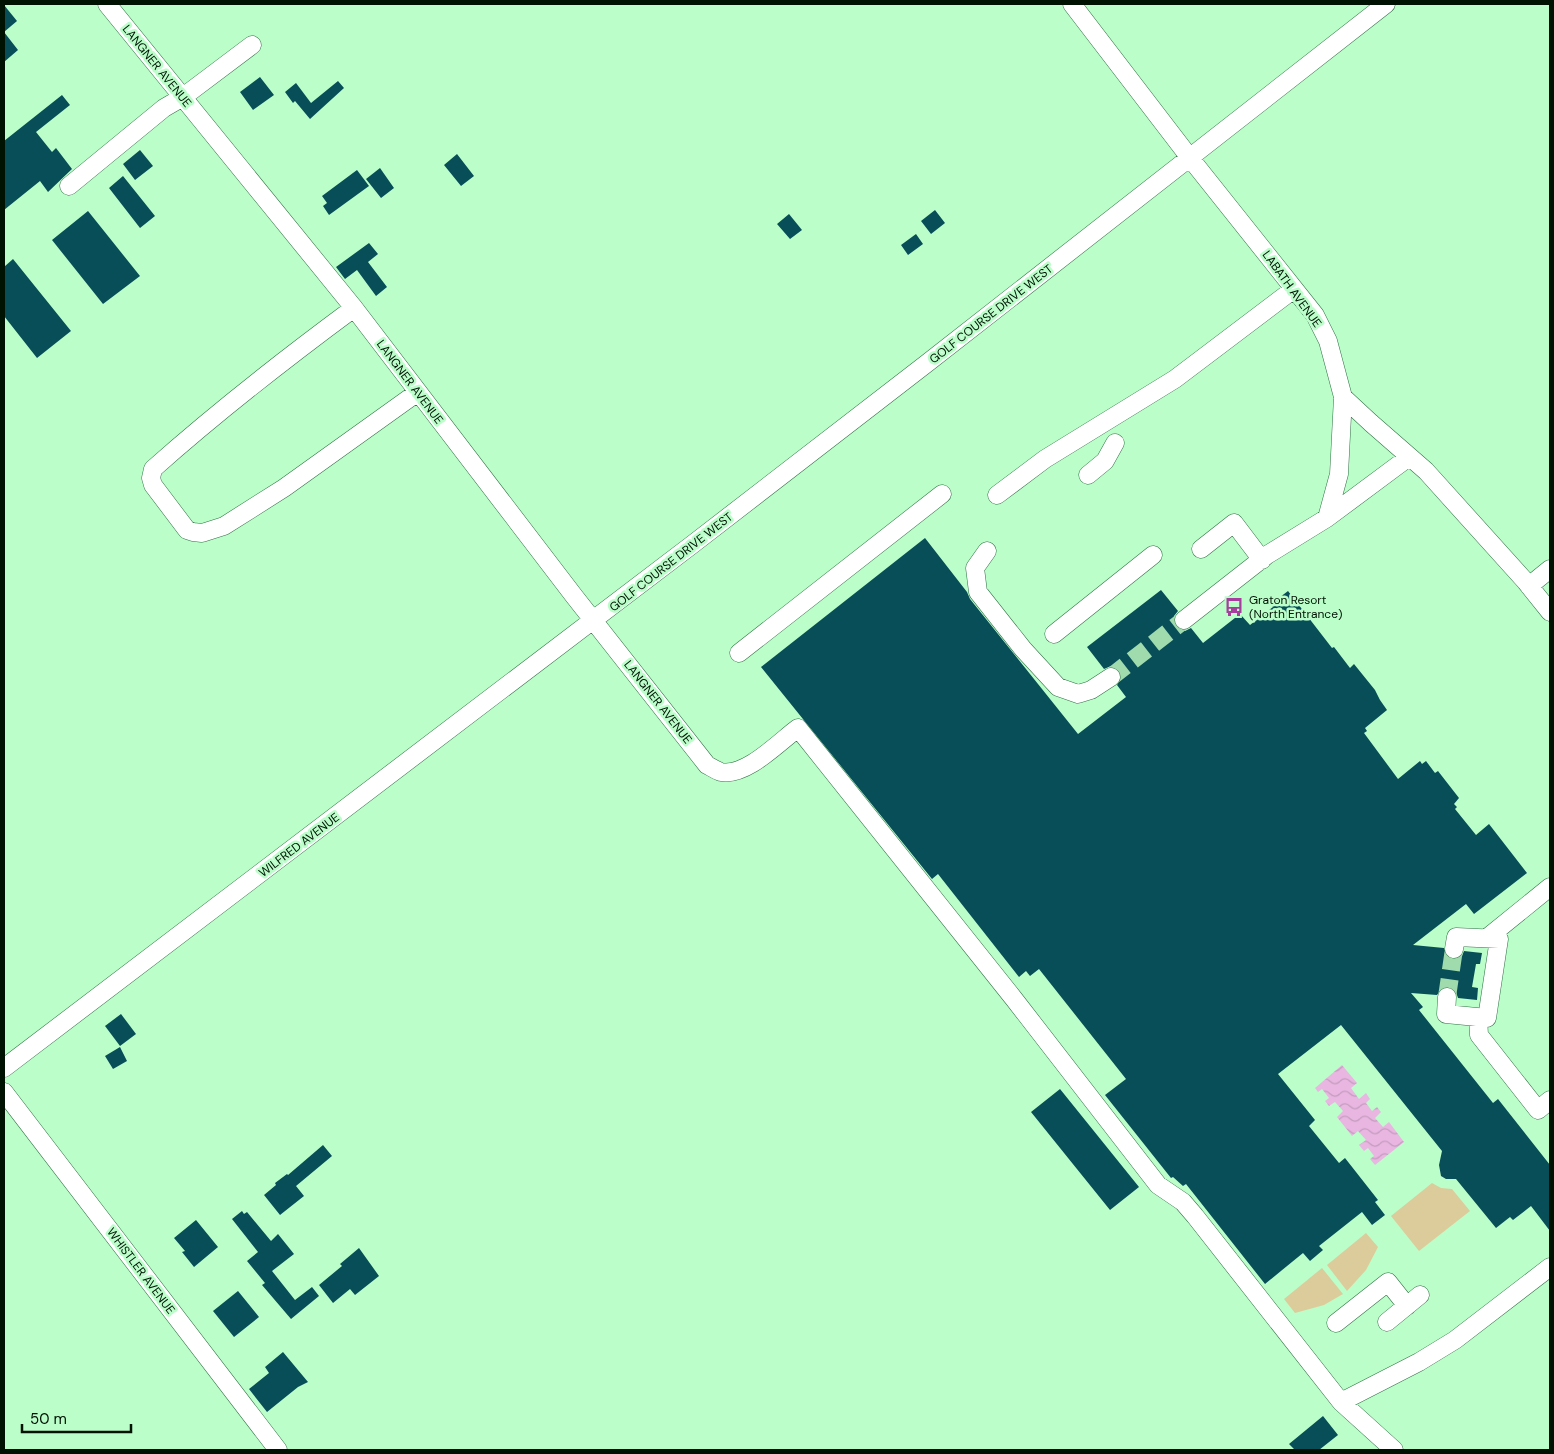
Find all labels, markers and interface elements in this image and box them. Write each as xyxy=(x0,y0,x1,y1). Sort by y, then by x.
street label: LANGNER AVENUE xyxy=(119,21,195,111)
street label: LABATH AVENUE xyxy=(1259,247,1325,331)
street label: GOLF COURSE DRIVE WEST xyxy=(926,261,1056,367)
street label: LANGNER AVENUE xyxy=(373,337,447,428)
street label: GOLF COURSE DRIVE WEST xyxy=(606,509,736,615)
place label: Graton Resort (North Entrance) xyxy=(1249,592,1343,622)
bus stop icon: Graton Resort (North Entrance) xyxy=(1223,596,1245,618)
street label: LANGNER AVENUE xyxy=(620,657,696,747)
street label: WILFRED AVENUE xyxy=(255,809,343,881)
street label: WHISTLER AVENUE xyxy=(103,1225,179,1318)
scale bar xyxy=(22,1402,131,1434)
text: 50 m xyxy=(30,1409,67,1429)

